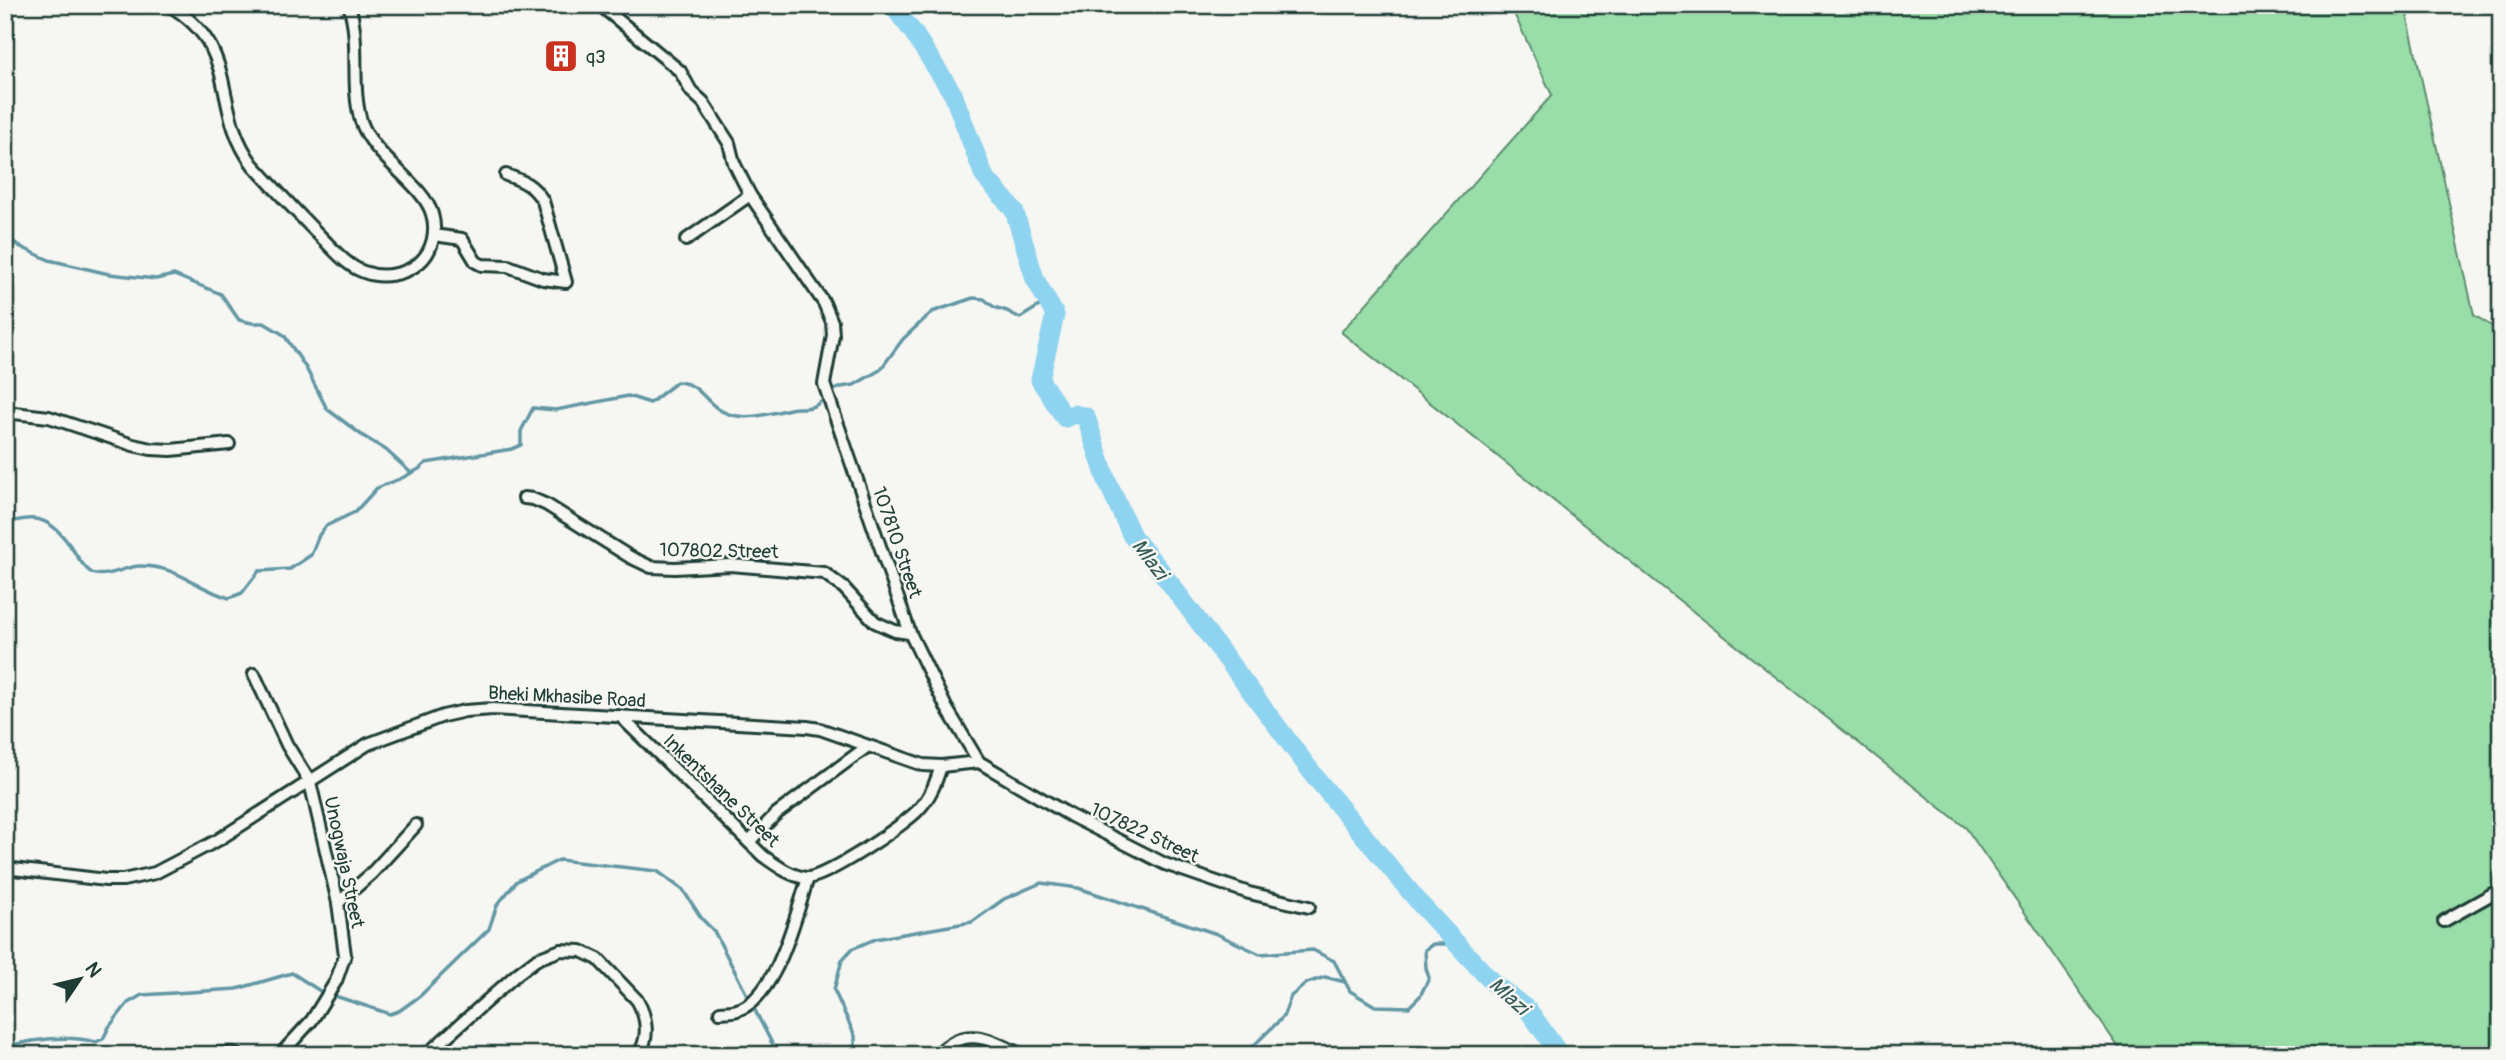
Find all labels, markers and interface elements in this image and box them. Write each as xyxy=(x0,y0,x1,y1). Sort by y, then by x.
building icon: q3 xyxy=(542,37,580,75)
place label: q3 xyxy=(586,45,606,69)
street label: 107810 Street xyxy=(867,484,927,601)
water label: Mlazi xyxy=(1125,533,1176,588)
street label: 107802 Street xyxy=(659,538,779,564)
street label: Bheki Mkhasibe Road xyxy=(487,681,646,713)
street label: Inkentshane Street xyxy=(658,729,785,853)
street label: Unogwaja Street xyxy=(318,794,370,931)
street label: 107822 Street xyxy=(1087,797,1203,869)
north arrow xyxy=(46,944,116,1014)
text: N xyxy=(80,958,107,982)
water label: Mlazi xyxy=(1483,971,1537,1023)

